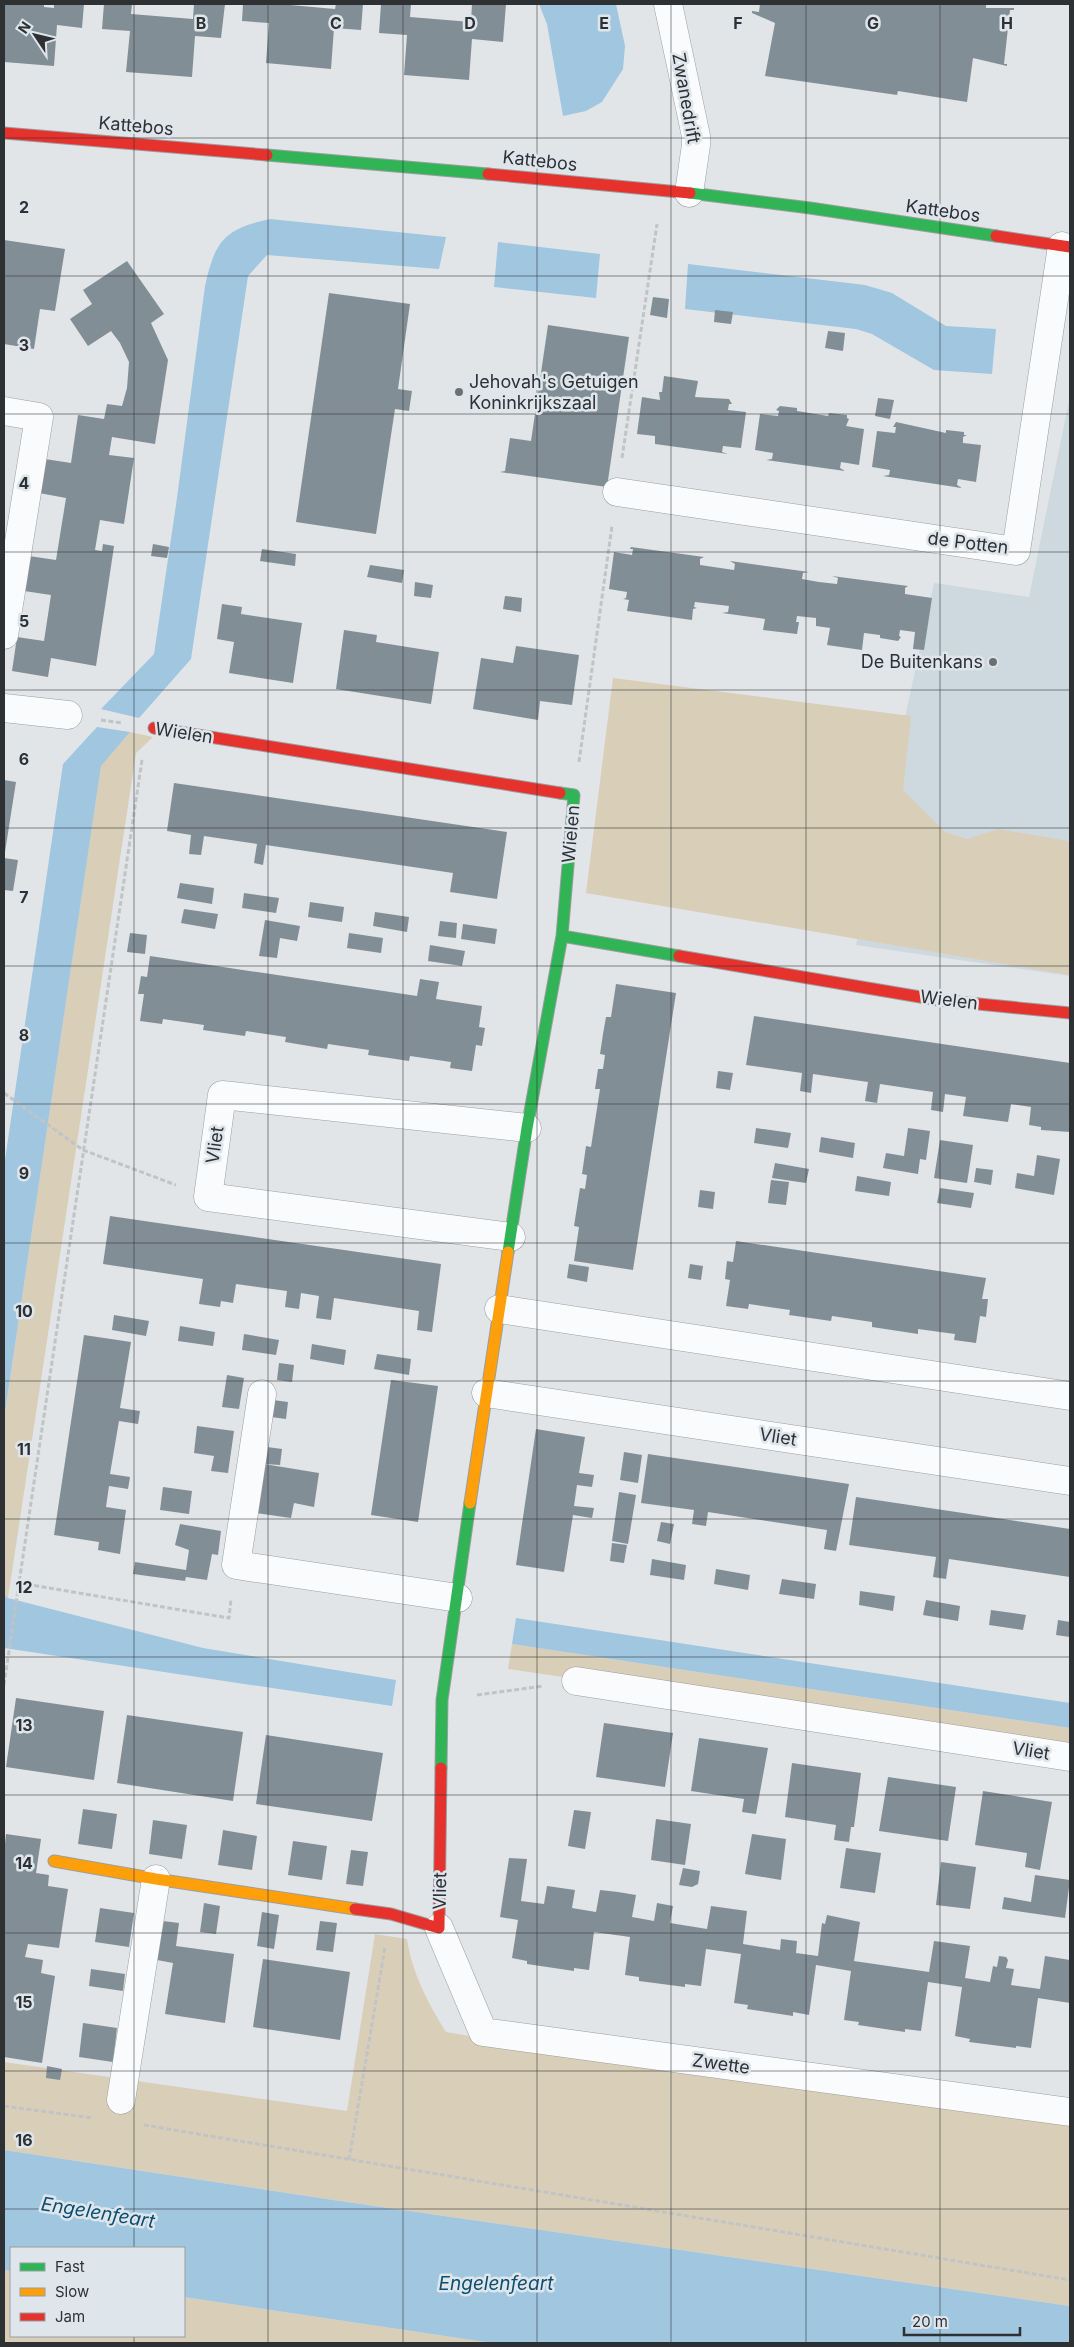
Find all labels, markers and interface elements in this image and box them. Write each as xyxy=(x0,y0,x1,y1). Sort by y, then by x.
north arrow xyxy=(10,10,60,60)
text: B xyxy=(196,13,206,33)
text: C xyxy=(330,13,342,33)
text: D xyxy=(464,13,476,33)
text: E xyxy=(599,13,609,33)
text: F xyxy=(733,13,743,33)
text: G xyxy=(867,13,879,33)
text: H xyxy=(1001,13,1013,33)
text: N xyxy=(14,18,34,37)
street label: Zwanedrift xyxy=(668,51,705,145)
street label: Kattebos xyxy=(98,112,174,139)
street label: Kattebos xyxy=(502,146,579,175)
street label: Kattebos xyxy=(904,195,982,226)
text: 2 xyxy=(19,197,29,217)
text: 3 xyxy=(19,335,29,355)
place label: Jehovah's Getuigen Koninkrijkszaal xyxy=(469,371,639,413)
marker: Jehovah's Getuigen Koninkrijkszaal xyxy=(453,386,465,398)
text: 4 xyxy=(19,473,30,493)
street label: de Potten xyxy=(927,527,1010,558)
text: 5 xyxy=(19,611,29,631)
place label: De Buitenkans xyxy=(861,651,983,672)
marker: De Buitenkans xyxy=(987,656,999,668)
street label: Wielen xyxy=(154,718,214,747)
text: 6 xyxy=(19,749,29,769)
street label: Wielen xyxy=(558,804,583,864)
text: 7 xyxy=(19,887,29,907)
street label: Wielen xyxy=(919,986,979,1013)
text: 8 xyxy=(19,1025,29,1045)
street label: Vliet xyxy=(201,1125,228,1165)
text: 9 xyxy=(19,1163,29,1183)
text: 10 xyxy=(15,1301,33,1321)
street label: Vliet xyxy=(758,1423,798,1450)
text: 11 xyxy=(17,1439,31,1459)
text: 12 xyxy=(16,1577,32,1597)
text: 13 xyxy=(15,1715,33,1735)
street label: Vliet xyxy=(1011,1737,1051,1764)
text: 14 xyxy=(15,1853,33,1873)
street label: Vliet xyxy=(429,1872,450,1910)
text: 15 xyxy=(15,1992,33,2012)
street label: Zwette xyxy=(691,2049,751,2078)
text: 16 xyxy=(15,2130,33,2150)
water label: Engelenfeart xyxy=(39,2192,157,2233)
legend xyxy=(10,2247,185,2337)
text: Fast xyxy=(55,2257,85,2276)
water label: Engelenfeart xyxy=(439,2272,554,2295)
text: Slow xyxy=(55,2282,89,2301)
scale bar xyxy=(904,2304,1020,2336)
text: Jam xyxy=(55,2307,85,2326)
text: 20 m xyxy=(912,2312,948,2331)

